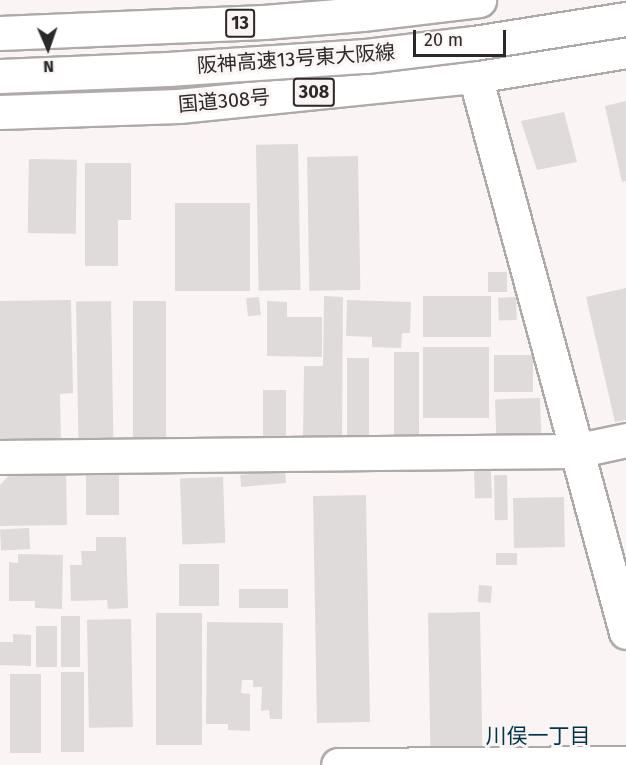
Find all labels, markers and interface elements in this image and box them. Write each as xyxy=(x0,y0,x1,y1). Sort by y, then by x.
road number: 13 xyxy=(225,8,255,38)
north arrow xyxy=(18,18,78,78)
scale bar xyxy=(416,18,509,56)
text: 20 m xyxy=(424,29,463,51)
street label: 阪神高速13号東大阪線 xyxy=(196,40,396,78)
text: N xyxy=(43,57,54,76)
road number: 308 xyxy=(292,77,336,107)
street label: 国道308号 xyxy=(177,85,271,117)
district label: 川俣一丁目 xyxy=(486,723,590,749)

